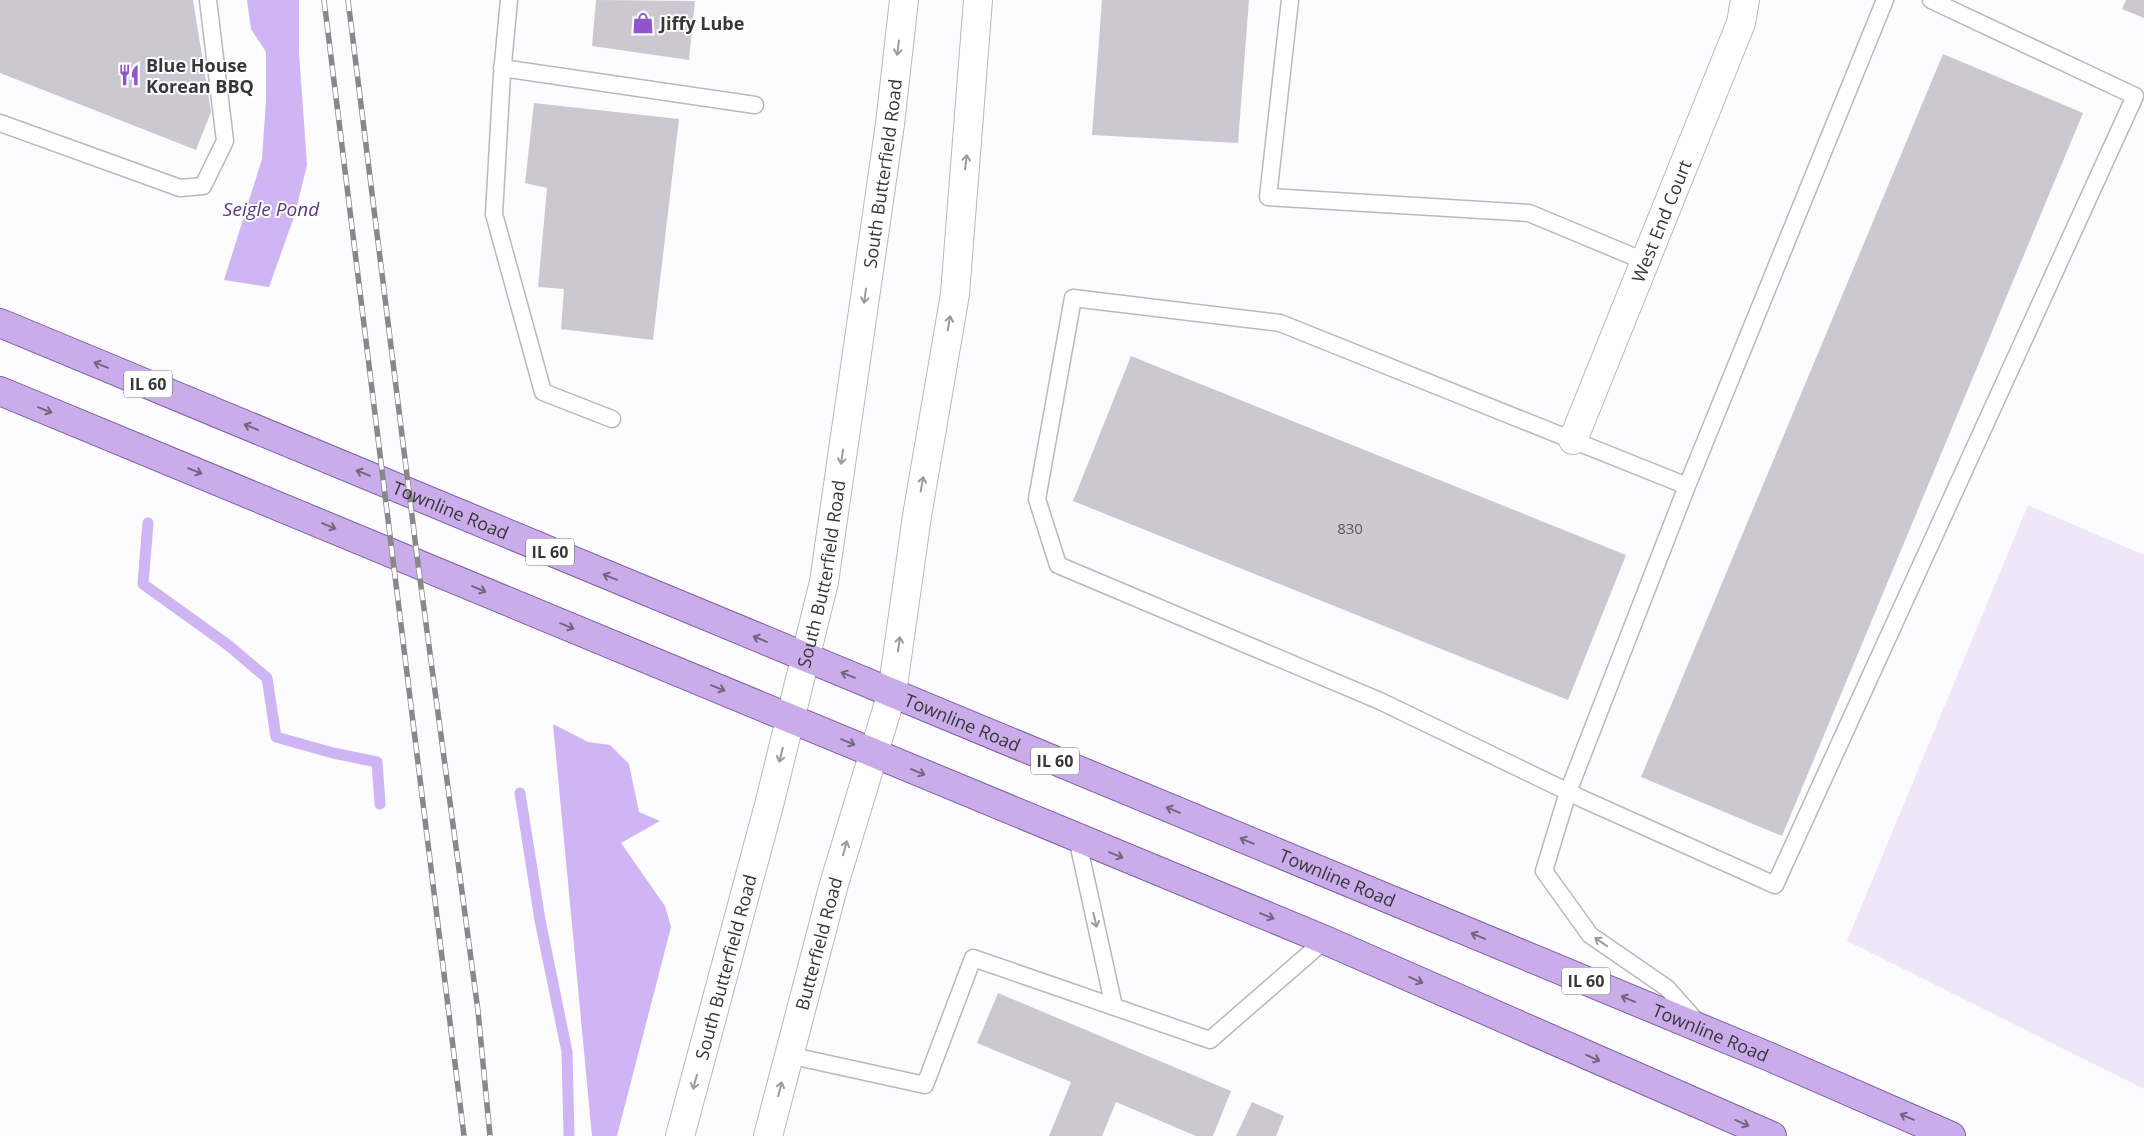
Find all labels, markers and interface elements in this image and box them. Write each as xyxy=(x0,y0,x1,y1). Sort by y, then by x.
shop icon: Jiffy Lube xyxy=(630,10,656,36)
place label: Jiffy Lube xyxy=(658,11,744,35)
one-way arrow xyxy=(893,40,903,56)
place label: Blue House Korean BBQ xyxy=(146,53,254,98)
restaurant icon: Blue House Korean BBQ xyxy=(116,62,142,88)
street label: South Butterfield Road xyxy=(857,78,907,270)
one-way arrow xyxy=(961,154,971,170)
street label: West End Court xyxy=(1626,156,1697,286)
water label: Seigle Pond xyxy=(223,196,320,222)
one-way arrow xyxy=(860,288,870,304)
one-way arrow xyxy=(945,316,955,332)
one-way arrow xyxy=(94,360,109,369)
road number: IL 60 xyxy=(124,370,172,398)
one-way arrow xyxy=(37,406,52,415)
one-way arrow xyxy=(244,422,259,431)
one-way arrow xyxy=(836,449,846,465)
one-way arrow xyxy=(188,468,203,477)
one-way arrow xyxy=(356,468,371,477)
street label: Townline Road xyxy=(389,475,512,545)
one-way arrow xyxy=(918,476,928,492)
street label: South Butterfield Road xyxy=(791,478,851,670)
house number: 830 xyxy=(1337,518,1363,538)
one-way arrow xyxy=(322,523,337,532)
road number: IL 60 xyxy=(526,538,574,566)
one-way arrow xyxy=(603,572,618,581)
one-way arrow xyxy=(471,585,486,595)
one-way arrow xyxy=(559,622,574,631)
one-way arrow xyxy=(753,633,768,643)
one-way arrow xyxy=(894,637,904,653)
one-way arrow xyxy=(841,670,857,679)
one-way arrow xyxy=(709,684,725,693)
street label: Townline Road xyxy=(901,687,1024,757)
one-way arrow xyxy=(840,738,855,748)
one-way arrow xyxy=(776,747,785,763)
road number: IL 60 xyxy=(1031,748,1079,774)
one-way arrow xyxy=(910,768,925,777)
one-way arrow xyxy=(1166,805,1181,814)
one-way arrow xyxy=(1240,835,1255,845)
one-way arrow xyxy=(841,840,851,856)
street label: Townline Road xyxy=(1276,843,1399,912)
one-way arrow xyxy=(1109,851,1124,860)
street label: South Butterfield Road xyxy=(689,872,762,1062)
street label: Butterfield Road xyxy=(789,874,848,1013)
one-way arrow xyxy=(1090,912,1100,928)
one-way arrow xyxy=(1259,912,1274,922)
one-way arrow xyxy=(1471,931,1486,941)
one-way arrow xyxy=(1594,937,1608,947)
road number: IL 60 xyxy=(1562,968,1610,994)
one-way arrow xyxy=(1408,976,1423,986)
one-way arrow xyxy=(1621,993,1636,1003)
street label: Townline Road xyxy=(1649,998,1772,1067)
one-way arrow xyxy=(1585,1053,1600,1063)
one-way arrow xyxy=(690,1073,699,1089)
one-way arrow xyxy=(775,1081,785,1097)
one-way arrow xyxy=(1900,1111,1915,1121)
one-way arrow xyxy=(1734,1118,1749,1128)

